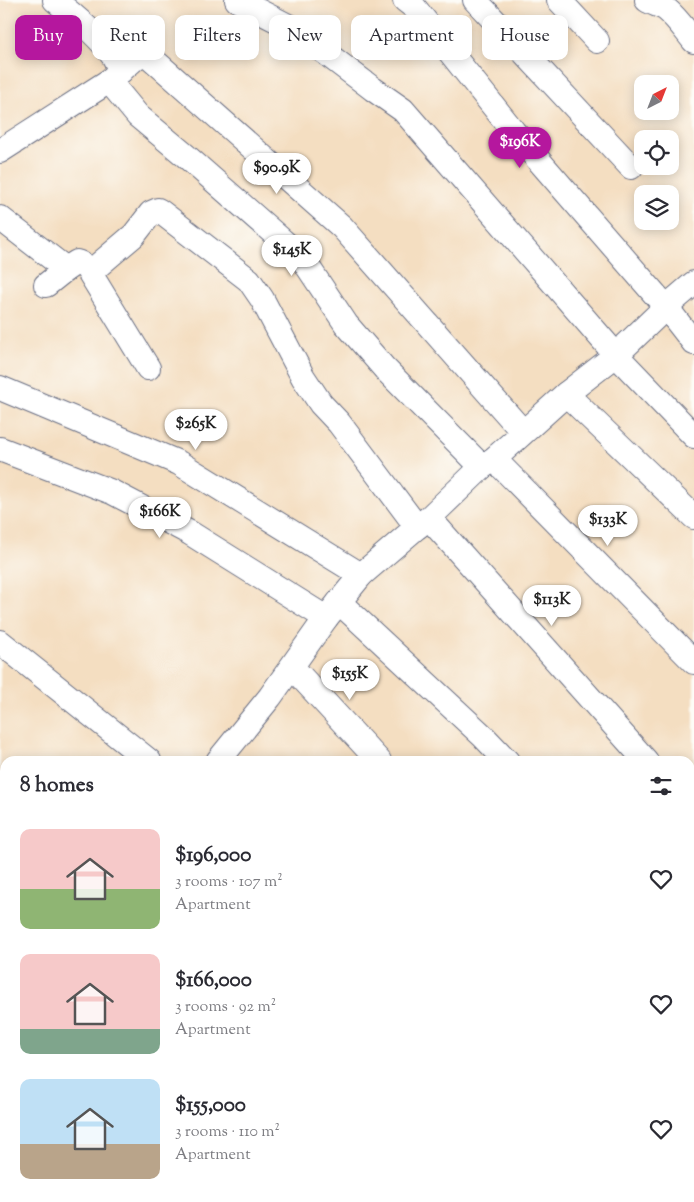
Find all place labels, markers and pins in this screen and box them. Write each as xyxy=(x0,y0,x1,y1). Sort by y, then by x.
pin: $196K xyxy=(485,126,555,169)
pin: $90.9K xyxy=(236,152,318,195)
pin: $145K xyxy=(257,234,327,277)
pin: $265K xyxy=(161,408,231,451)
pin: $166K xyxy=(125,496,195,539)
pin: $133K xyxy=(573,504,643,547)
pin: $113K xyxy=(517,584,587,627)
pin: $155K xyxy=(315,658,385,701)

